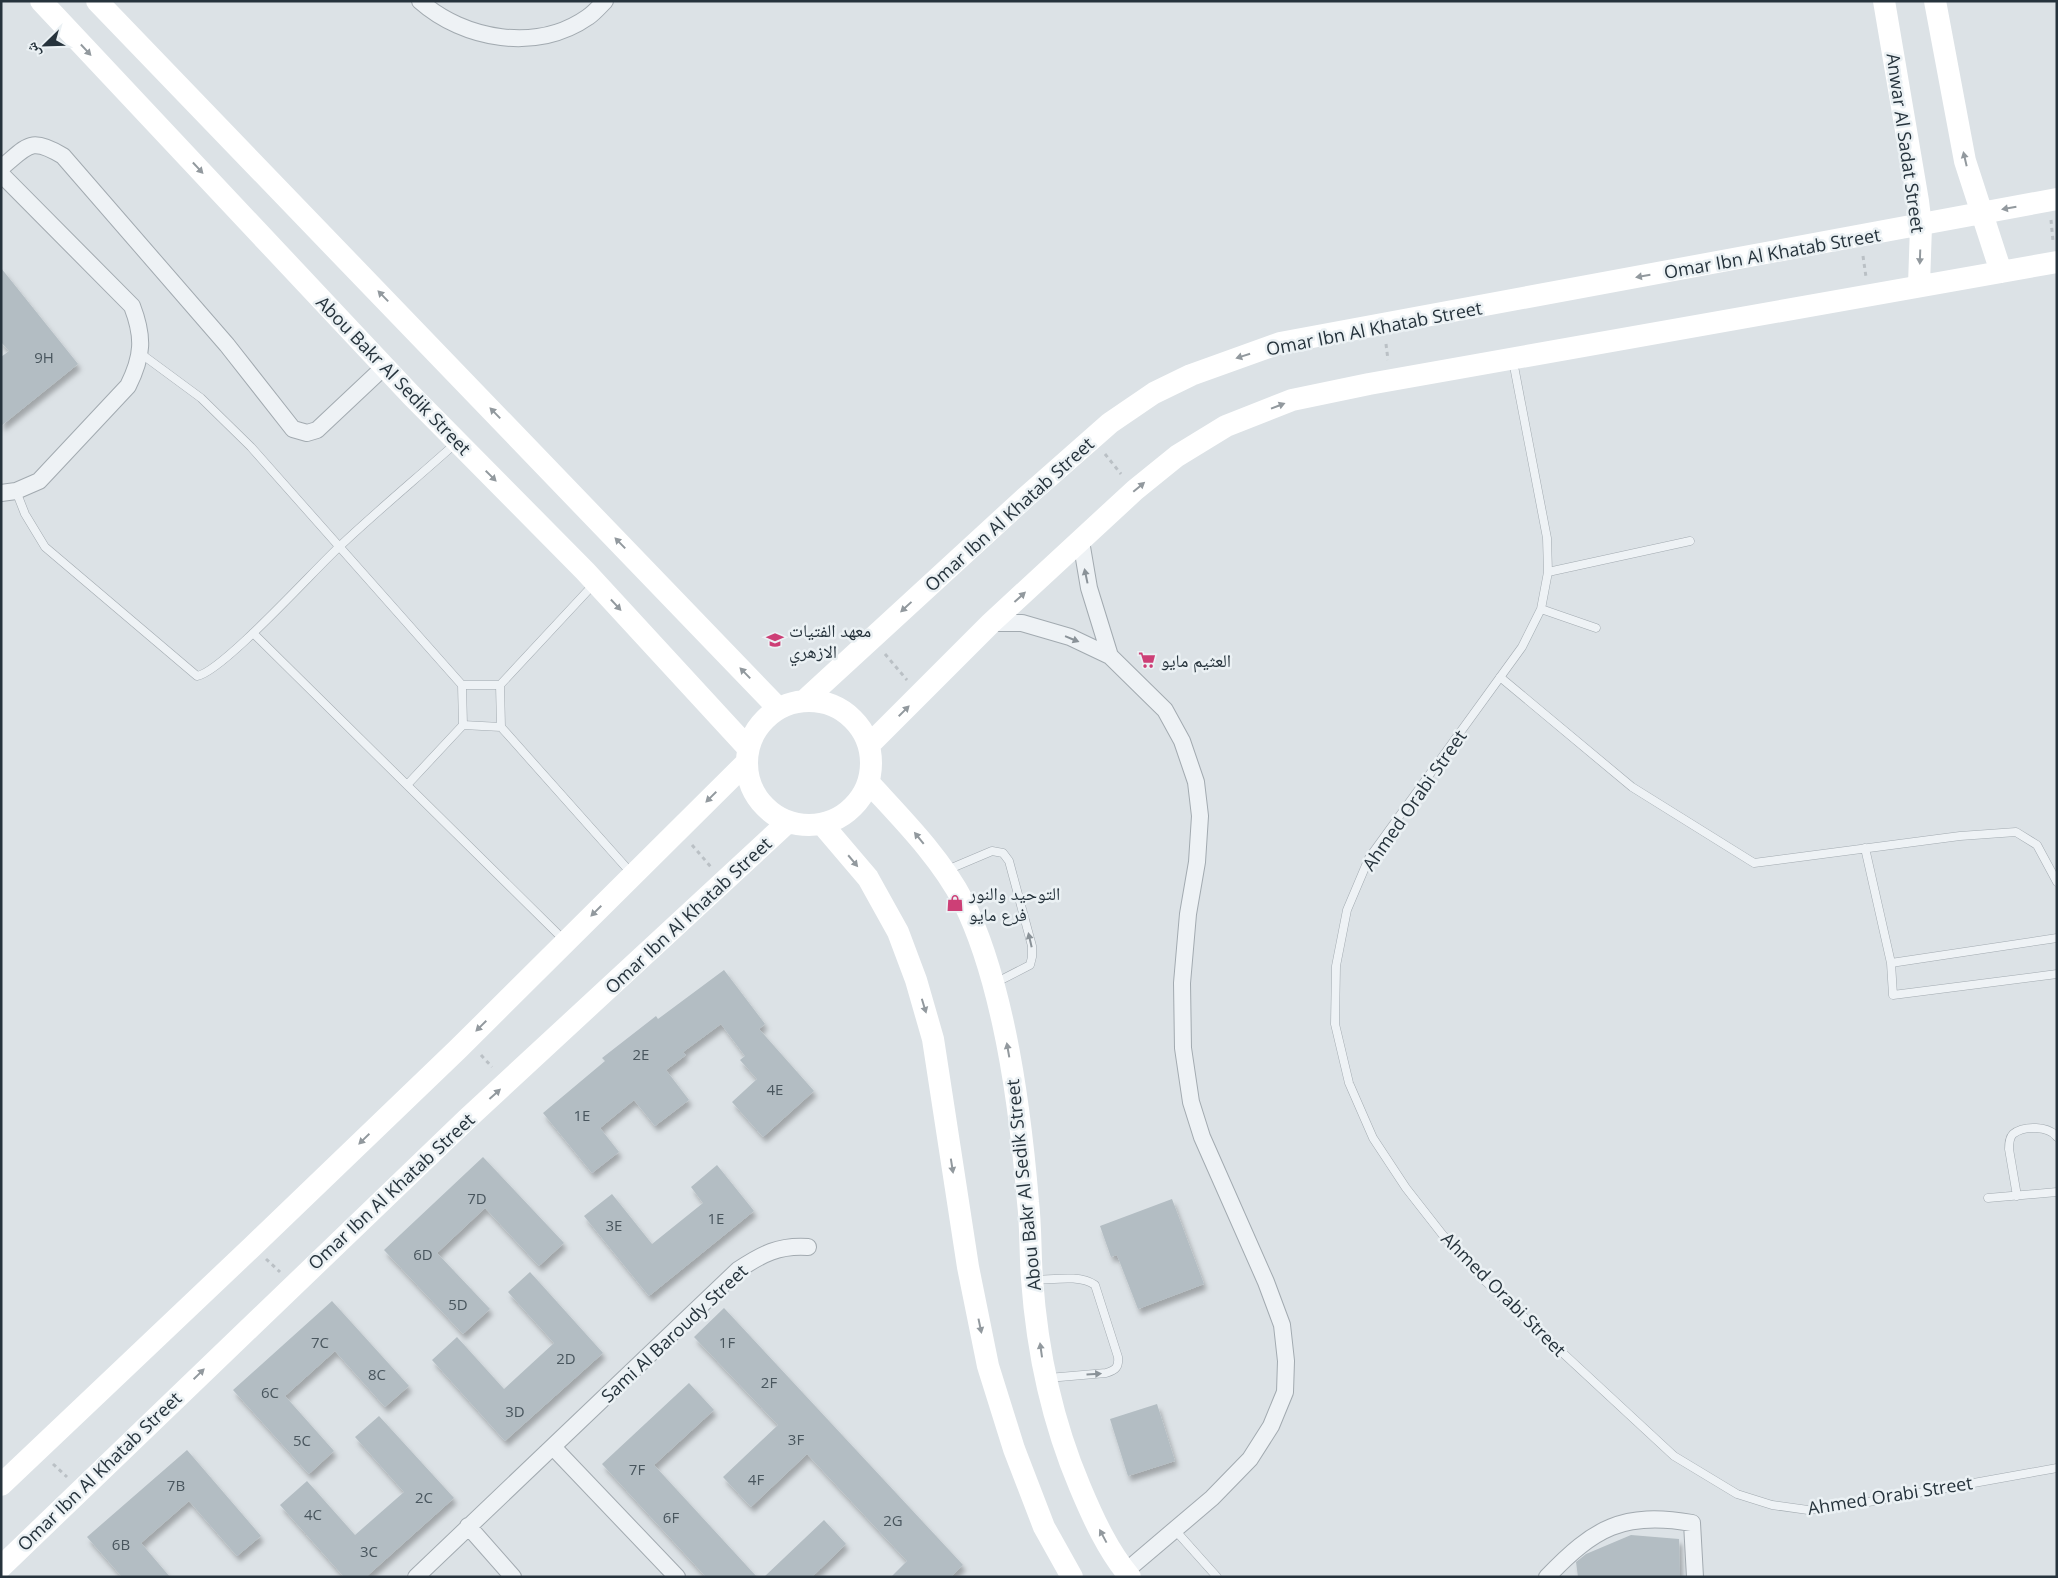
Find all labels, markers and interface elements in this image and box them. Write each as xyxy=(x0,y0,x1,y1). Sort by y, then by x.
north arrow xyxy=(20,20,70,70)
text: ش xyxy=(21,40,44,61)
one-way arrow xyxy=(80,43,92,55)
street label: Anwar Al Sadat Street xyxy=(1882,52,1930,234)
one-way arrow xyxy=(1961,152,1969,167)
one-way arrow xyxy=(192,162,204,174)
one-way arrow xyxy=(2000,204,2016,212)
street label: Omar Ibn Al Khatab Street xyxy=(1662,222,1882,284)
one-way arrow xyxy=(1915,249,1923,265)
one-way arrow xyxy=(1634,273,1650,281)
street label: Abou Bakr Al Sedik Street xyxy=(312,290,476,460)
one-way arrow xyxy=(377,290,389,302)
street label: Omar Ibn Al Khatab Street xyxy=(1264,295,1484,361)
house number: 9H xyxy=(34,347,54,367)
one-way arrow xyxy=(1236,352,1251,360)
one-way arrow xyxy=(1271,401,1285,409)
one-way arrow xyxy=(489,407,501,419)
street label: Omar Ibn Al Khatab Street xyxy=(919,432,1099,596)
one-way arrow xyxy=(485,469,497,481)
one-way arrow xyxy=(1132,481,1145,492)
one-way arrow xyxy=(614,537,626,549)
one-way arrow xyxy=(1082,568,1090,583)
one-way arrow xyxy=(1013,591,1025,603)
one-way arrow xyxy=(610,598,622,610)
one-way arrow xyxy=(901,601,913,613)
place label: معهد الفتيات الازهري xyxy=(789,618,871,667)
school or university icon: معهد الفتيات الازهري xyxy=(765,630,785,650)
one-way arrow xyxy=(1065,635,1080,643)
place label: العثيم مايو xyxy=(1161,648,1231,673)
supermarket icon: العثيم مايو xyxy=(1137,650,1157,670)
one-way arrow xyxy=(739,667,751,679)
one-way arrow xyxy=(898,705,910,717)
street label: Ahmed Orabi Street xyxy=(1356,725,1472,875)
one-way arrow xyxy=(706,791,718,803)
street label: Omar Ibn Al Khatab Street xyxy=(600,831,776,999)
one-way arrow xyxy=(913,832,924,845)
one-way arrow xyxy=(848,855,859,868)
place label: التوحيد والنور فرع مايو xyxy=(968,881,1060,926)
shop icon: التوحيد والنور فرع مايو xyxy=(945,893,965,913)
one-way arrow xyxy=(590,905,602,917)
one-way arrow xyxy=(1026,933,1034,948)
one-way arrow xyxy=(920,999,928,1014)
one-way arrow xyxy=(475,1020,487,1032)
one-way arrow xyxy=(1004,1041,1012,1057)
house number: 2E xyxy=(633,1044,649,1064)
street label: Abou Bakr Al Sedik Street xyxy=(1000,1078,1046,1292)
house number: 4E xyxy=(767,1079,783,1099)
one-way arrow xyxy=(488,1088,500,1100)
house number: 1E xyxy=(574,1105,590,1125)
street label: Omar Ibn Al Khatab Street xyxy=(303,1107,479,1275)
one-way arrow xyxy=(359,1133,371,1145)
one-way arrow xyxy=(948,1158,956,1174)
house number: 7D xyxy=(467,1188,487,1208)
house number: 1E xyxy=(708,1208,724,1228)
house number: 3E xyxy=(606,1215,622,1235)
street label: Ahmed Orabi Street xyxy=(1437,1227,1571,1361)
house number: 6D xyxy=(413,1244,433,1264)
street label: Sami Al Baroudy Street xyxy=(596,1259,752,1407)
house number: 5D xyxy=(448,1294,468,1314)
one-way arrow xyxy=(976,1319,984,1334)
house number: 7C xyxy=(311,1332,329,1352)
house number: 1F xyxy=(719,1332,735,1352)
one-way arrow xyxy=(1037,1342,1045,1358)
house number: 2D xyxy=(556,1348,576,1368)
house number: 8C xyxy=(368,1364,386,1384)
one-way arrow xyxy=(193,1368,205,1380)
one-way arrow xyxy=(1087,1370,1103,1378)
house number: 2F xyxy=(761,1372,777,1392)
house number: 6C xyxy=(261,1382,279,1402)
street label: Omar Ibn Al Khatab Street xyxy=(12,1386,186,1556)
house number: 3D xyxy=(505,1401,525,1421)
house number: 3F xyxy=(788,1429,804,1449)
house number: 5C xyxy=(293,1430,311,1450)
house number: 7F xyxy=(629,1459,645,1479)
house number: 4F xyxy=(748,1469,764,1489)
street label: Ahmed Orabi Street xyxy=(1806,1470,1974,1520)
house number: 7B xyxy=(167,1475,185,1495)
house number: 2C xyxy=(415,1487,433,1507)
house number: 4C xyxy=(304,1504,322,1524)
house number: 6F xyxy=(663,1507,679,1527)
house number: 2G xyxy=(883,1510,903,1530)
one-way arrow xyxy=(1099,1529,1107,1543)
house number: 6B xyxy=(112,1534,130,1554)
house number: 3C xyxy=(360,1541,378,1561)

